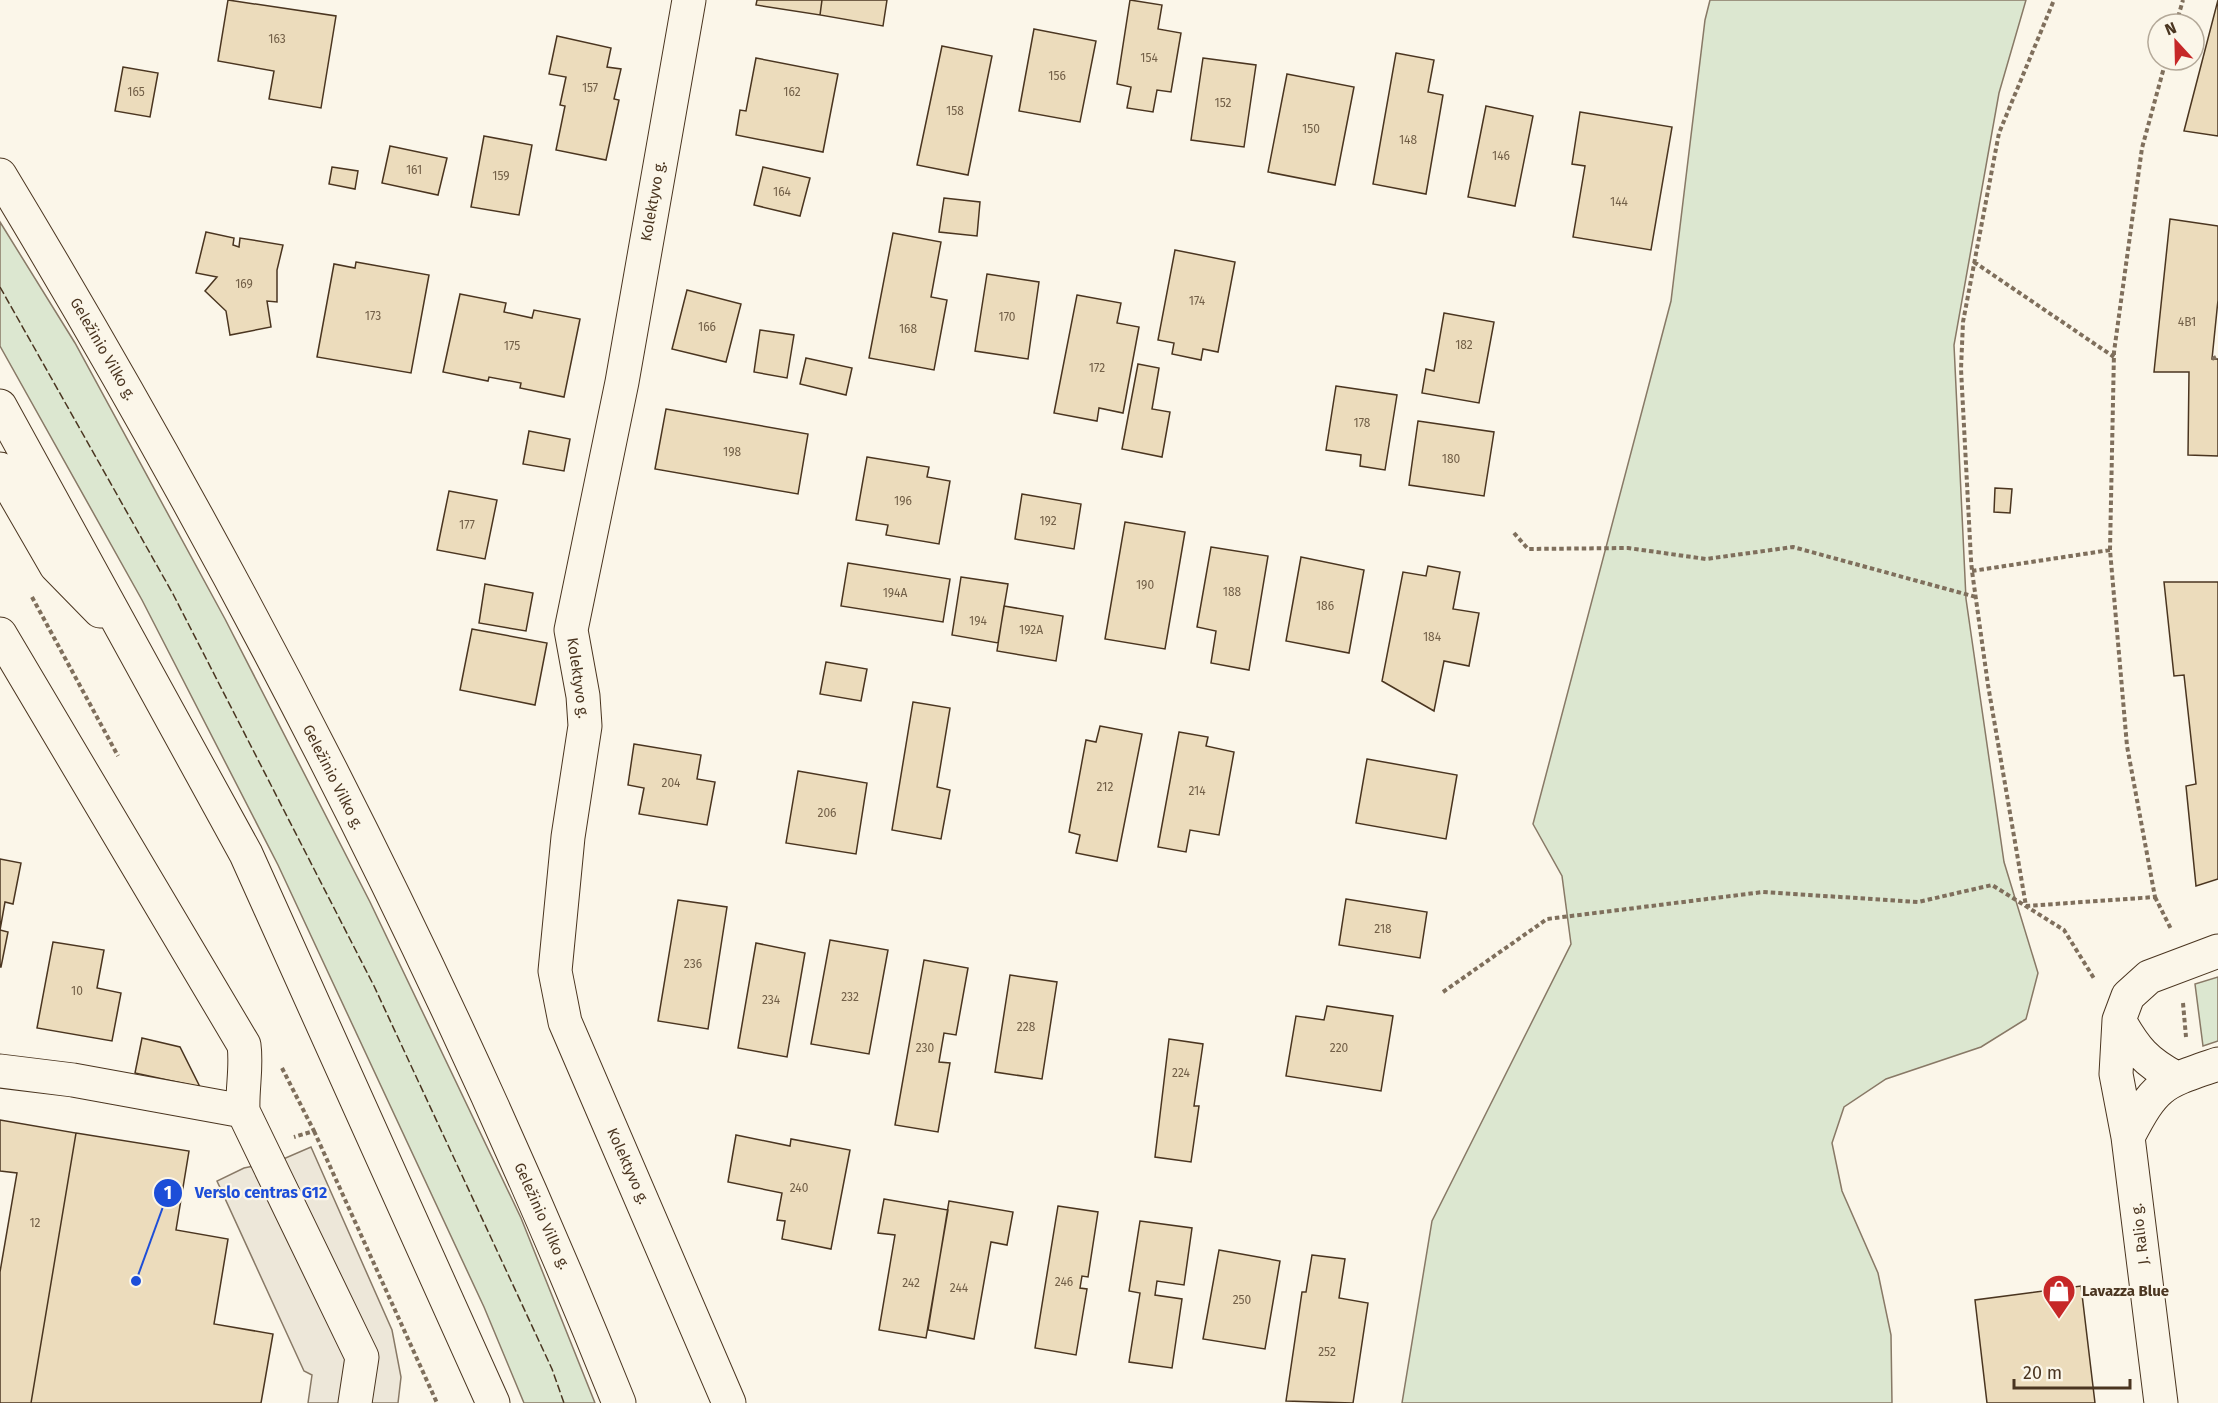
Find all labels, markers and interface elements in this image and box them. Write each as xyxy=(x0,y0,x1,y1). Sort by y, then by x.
north arrow xyxy=(2146,12,2206,72)
text: N xyxy=(2162,18,2179,39)
house number: 163 xyxy=(268,32,286,46)
house number: 154 xyxy=(1140,51,1158,65)
house number: 156 xyxy=(1048,69,1066,83)
house number: 157 xyxy=(582,81,598,95)
house number: 165 xyxy=(127,85,145,99)
house number: 162 xyxy=(783,85,801,99)
house number: 152 xyxy=(1214,96,1232,110)
house number: 158 xyxy=(946,104,964,118)
house number: 150 xyxy=(1302,122,1320,136)
house number: 148 xyxy=(1399,133,1417,147)
house number: 146 xyxy=(1492,149,1510,163)
street label: Kolektyvo g. xyxy=(637,159,669,243)
house number: 161 xyxy=(406,163,422,177)
house number: 159 xyxy=(492,169,510,183)
house number: 164 xyxy=(773,185,792,199)
house number: 144 xyxy=(1610,195,1629,209)
house number: 169 xyxy=(235,277,253,291)
house number: 174 xyxy=(1189,294,1206,308)
street label: Geležinio Vilko g. xyxy=(66,295,140,403)
house number: 173 xyxy=(365,309,381,323)
house number: 170 xyxy=(998,310,1016,324)
house number: 4B1 xyxy=(2178,315,2196,329)
house number: 166 xyxy=(698,320,716,334)
house number: 168 xyxy=(899,322,917,336)
house number: 182 xyxy=(1455,338,1473,352)
house number: 175 xyxy=(504,339,520,353)
house number: 172 xyxy=(1089,361,1105,375)
house number: 178 xyxy=(1354,416,1371,430)
house number: 198 xyxy=(723,445,741,459)
house number: 180 xyxy=(1442,452,1461,466)
house number: 196 xyxy=(894,494,912,508)
house number: 192 xyxy=(1039,514,1057,528)
house number: 177 xyxy=(459,518,475,532)
house number: 190 xyxy=(1136,578,1154,592)
house number: 188 xyxy=(1223,585,1242,599)
house number: 194A xyxy=(883,586,907,600)
house number: 186 xyxy=(1316,599,1334,613)
house number: 194 xyxy=(969,614,987,628)
house number: 192A xyxy=(1019,623,1043,637)
house number: 184 xyxy=(1423,630,1442,644)
street label: Kolektyvo g. xyxy=(563,636,593,720)
street label: Geležinio Vilko g. xyxy=(299,722,367,832)
house number: 204 xyxy=(661,776,681,790)
house number: 212 xyxy=(1097,780,1113,794)
house number: 214 xyxy=(1188,784,1206,798)
house number: 206 xyxy=(817,806,837,820)
house number: 218 xyxy=(1374,922,1392,936)
house number: 236 xyxy=(684,957,702,971)
house number: 10 xyxy=(71,984,83,998)
house number: 232 xyxy=(841,990,859,1004)
house number: 234 xyxy=(762,993,781,1007)
house number: 228 xyxy=(1017,1020,1036,1034)
house number: 230 xyxy=(916,1041,935,1055)
house number: 220 xyxy=(1330,1041,1349,1055)
house number: 224 xyxy=(1172,1066,1191,1080)
street label: Kolektyvo g. xyxy=(603,1125,653,1207)
street label: Geležinio Vilko g. xyxy=(510,1160,574,1272)
callout: Verslo centras G12 xyxy=(153,1176,340,1210)
house number: 240 xyxy=(790,1181,809,1195)
text: 1 xyxy=(164,1182,172,1204)
text: Verslo centras G12 xyxy=(194,1183,327,1202)
street label: J. Ralio g. xyxy=(2127,1202,2153,1266)
house number: 12 xyxy=(29,1216,41,1230)
shop icon: Lavazza Blue xyxy=(2041,1273,2077,1320)
house number: 246 xyxy=(1055,1275,1073,1289)
house number: 242 xyxy=(902,1276,920,1290)
house number: 244 xyxy=(950,1281,969,1295)
place label: Lavazza Blue xyxy=(2082,1282,2169,1300)
house number: 250 xyxy=(1233,1293,1252,1307)
house number: 252 xyxy=(1318,1345,1336,1359)
scale bar xyxy=(2014,1352,2130,1390)
text: 20 m xyxy=(2023,1362,2062,1384)

